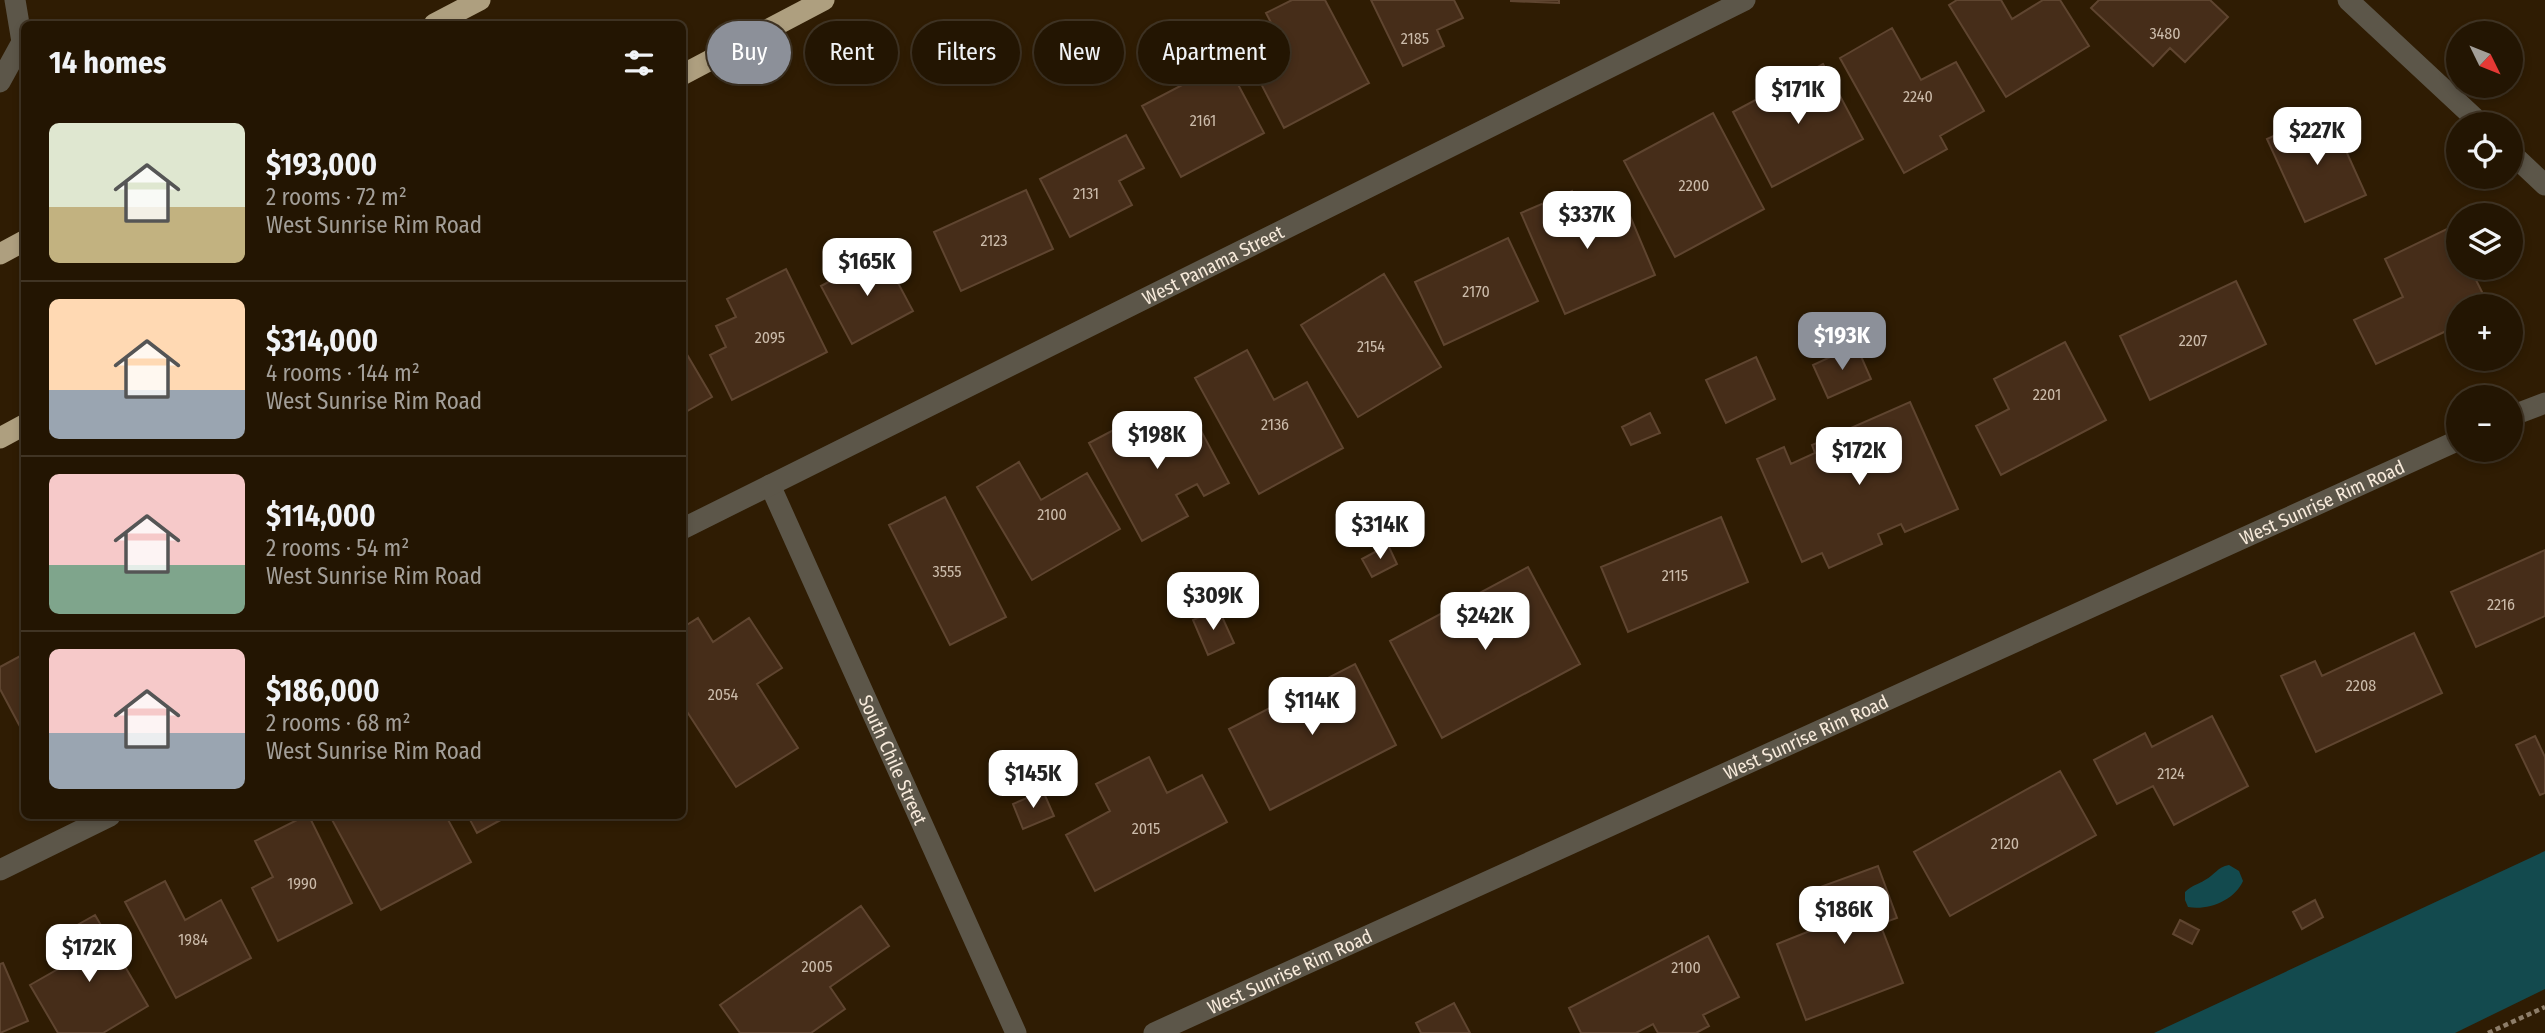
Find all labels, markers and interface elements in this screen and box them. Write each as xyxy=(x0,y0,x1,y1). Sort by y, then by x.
chip: Buy xyxy=(707,21,791,84)
chip: Rent xyxy=(805,21,898,84)
chip: Filters xyxy=(912,21,1020,84)
chip: New xyxy=(1034,21,1124,84)
chip: Apartment xyxy=(1138,21,1290,84)
north arrow xyxy=(2446,21,2524,98)
map controls xyxy=(2446,21,2523,462)
house number: 3480 xyxy=(2149,24,2181,43)
house number: 2185 xyxy=(1401,29,1429,48)
icon: filters xyxy=(620,44,658,82)
text: 14 homes xyxy=(49,45,166,81)
pin: $171K xyxy=(1749,66,1847,126)
text: $171K xyxy=(1771,75,1825,103)
house number: 2240 xyxy=(1903,87,1933,106)
pin: $227K xyxy=(2268,108,2366,167)
house number: 2161 xyxy=(1190,111,1216,130)
button: locate xyxy=(2446,112,2523,189)
text: $227K xyxy=(2289,116,2345,144)
text: $193,000 xyxy=(266,147,377,183)
icon: home xyxy=(105,151,189,235)
house number: 2200 xyxy=(1679,176,1709,195)
text: 2 rooms · 72 m² xyxy=(266,183,407,211)
house number: 2131 xyxy=(1073,184,1099,203)
pin: $337K xyxy=(1538,191,1636,251)
text: $337K xyxy=(1559,200,1615,228)
button: layers xyxy=(2446,203,2523,280)
text: West Sunrise Rim Road xyxy=(266,211,482,239)
street label: West Panama Street xyxy=(1138,220,1288,310)
house number: 2123 xyxy=(980,231,1008,250)
pin: $165K xyxy=(818,238,916,298)
text: $165K xyxy=(839,247,895,275)
house number: 2170 xyxy=(1462,282,1490,301)
button: + xyxy=(2446,294,2523,371)
pin: $193K xyxy=(1793,312,1891,372)
text: $193K xyxy=(1814,321,1870,349)
text: $314,000 xyxy=(266,323,378,359)
icon: home xyxy=(105,327,189,411)
house number: 2095 xyxy=(755,328,785,347)
house number: 2207 xyxy=(2179,331,2208,350)
house number: 2154 xyxy=(1357,337,1385,356)
text: 4 rooms · 144 m² xyxy=(266,359,420,387)
house number: 2201 xyxy=(2033,385,2061,404)
button: − xyxy=(2446,385,2523,462)
text: West Sunrise Rim Road xyxy=(266,387,482,415)
pin: $198K xyxy=(1108,412,1206,471)
house number: 2136 xyxy=(1261,415,1289,434)
text: $198K xyxy=(1128,420,1186,448)
pin: $172K xyxy=(1810,428,1908,487)
text: $172K xyxy=(1832,436,1886,464)
street label: West Sunrise Rim Road xyxy=(2236,455,2408,550)
text: $114,000 xyxy=(266,498,376,534)
icon: home xyxy=(105,502,189,586)
pin: $314K xyxy=(1331,502,1429,561)
house number: 2100 xyxy=(1037,505,1067,524)
text: $314K xyxy=(1352,510,1408,538)
text: 2 rooms · 54 m² xyxy=(266,534,409,562)
text: West Sunrise Rim Road xyxy=(266,562,482,590)
house number: 3555 xyxy=(932,562,962,581)
house number: 2115 xyxy=(1662,566,1688,585)
pin: $309K xyxy=(1164,572,1262,632)
text: $309K xyxy=(1183,581,1243,609)
pin: $242K xyxy=(1436,592,1534,652)
house number: 2216 xyxy=(2487,595,2515,614)
text: $242K xyxy=(1457,601,1514,629)
text: $186,000 xyxy=(266,673,380,709)
house number: 2208 xyxy=(2346,676,2376,695)
icon: home xyxy=(105,677,189,761)
pin: $114K xyxy=(1263,678,1361,737)
house number: 2054 xyxy=(708,685,738,704)
text: $114K xyxy=(1285,686,1339,714)
street label: West Sunrise Rim Road xyxy=(1720,689,1892,784)
street label: South Chile Street xyxy=(854,691,933,829)
text: 2 rooms · 68 m² xyxy=(266,709,411,737)
text: West Sunrise Rim Road xyxy=(266,737,482,765)
pin: $145K xyxy=(984,750,1082,810)
text: $145K xyxy=(1005,759,1061,787)
house number: 2124 xyxy=(2157,764,2185,783)
house number: 2015 xyxy=(1132,819,1160,838)
house number: 2120 xyxy=(1991,834,2019,853)
house number: 1990 xyxy=(287,874,317,893)
pin: $186K xyxy=(1795,886,1893,946)
text: $186K xyxy=(1815,895,1873,923)
street label: West Sunrise Rim Road xyxy=(1204,924,1376,1019)
pin: $172K xyxy=(40,925,138,984)
house number: 1984 xyxy=(178,930,208,949)
text: $172K xyxy=(62,933,116,961)
house number: 2005 xyxy=(801,957,833,976)
house number: 2100 xyxy=(1671,958,1701,977)

